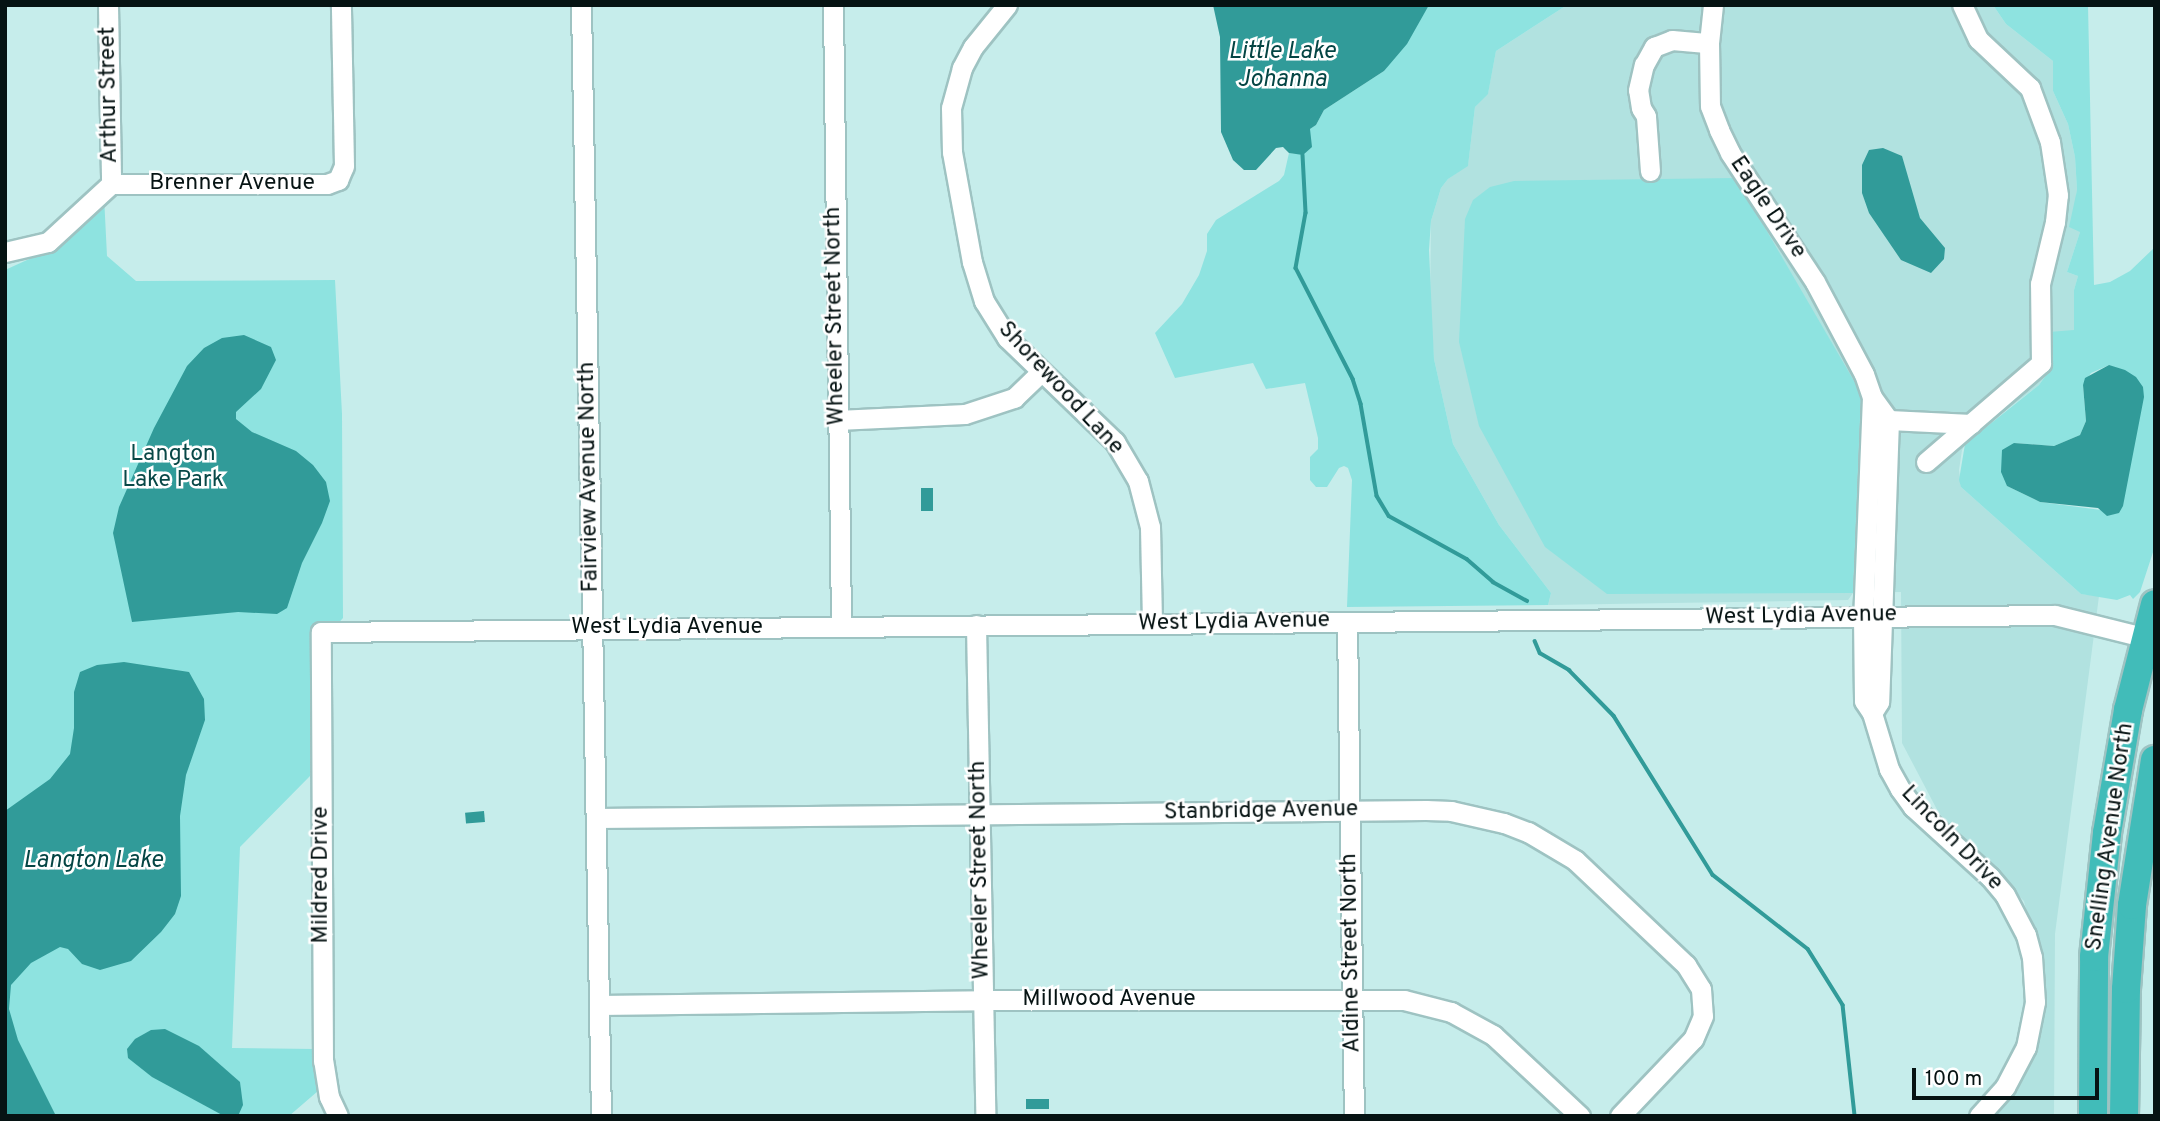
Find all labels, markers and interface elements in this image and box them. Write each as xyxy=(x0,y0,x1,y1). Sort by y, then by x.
street label: Arthur Street xyxy=(95,26,125,164)
water label: Little Lake Johanna xyxy=(1228,39,1336,95)
street label: Eagle Drive xyxy=(1723,152,1811,264)
street label: Brenner Avenue xyxy=(149,170,315,198)
street label: Wheeler Street North xyxy=(820,206,852,426)
street label: Shorewood Lane xyxy=(991,317,1129,461)
street label: Fairview Avenue North xyxy=(574,361,606,593)
park label: Langton Lake Park xyxy=(122,441,224,495)
street label: West Lydia Avenue xyxy=(1704,602,1898,632)
street label: West Lydia Avenue xyxy=(1137,608,1331,638)
street label: West Lydia Avenue xyxy=(571,614,763,642)
street label: Snelling Avenue North xyxy=(2081,721,2141,953)
street label: Wheeler Street North xyxy=(965,760,997,980)
street label: Lincoln Drive xyxy=(1894,781,2008,897)
street label: Stanbridge Avenue xyxy=(1163,796,1359,828)
street label: Mildred Drive xyxy=(308,806,336,944)
water label: Langton Lake xyxy=(23,848,163,876)
street label: Aldine Street North xyxy=(1336,853,1368,1053)
street label: Millwood Avenue xyxy=(1022,986,1196,1014)
scale bar xyxy=(1915,1054,2102,1098)
text: 100 m xyxy=(1925,1066,1982,1093)

